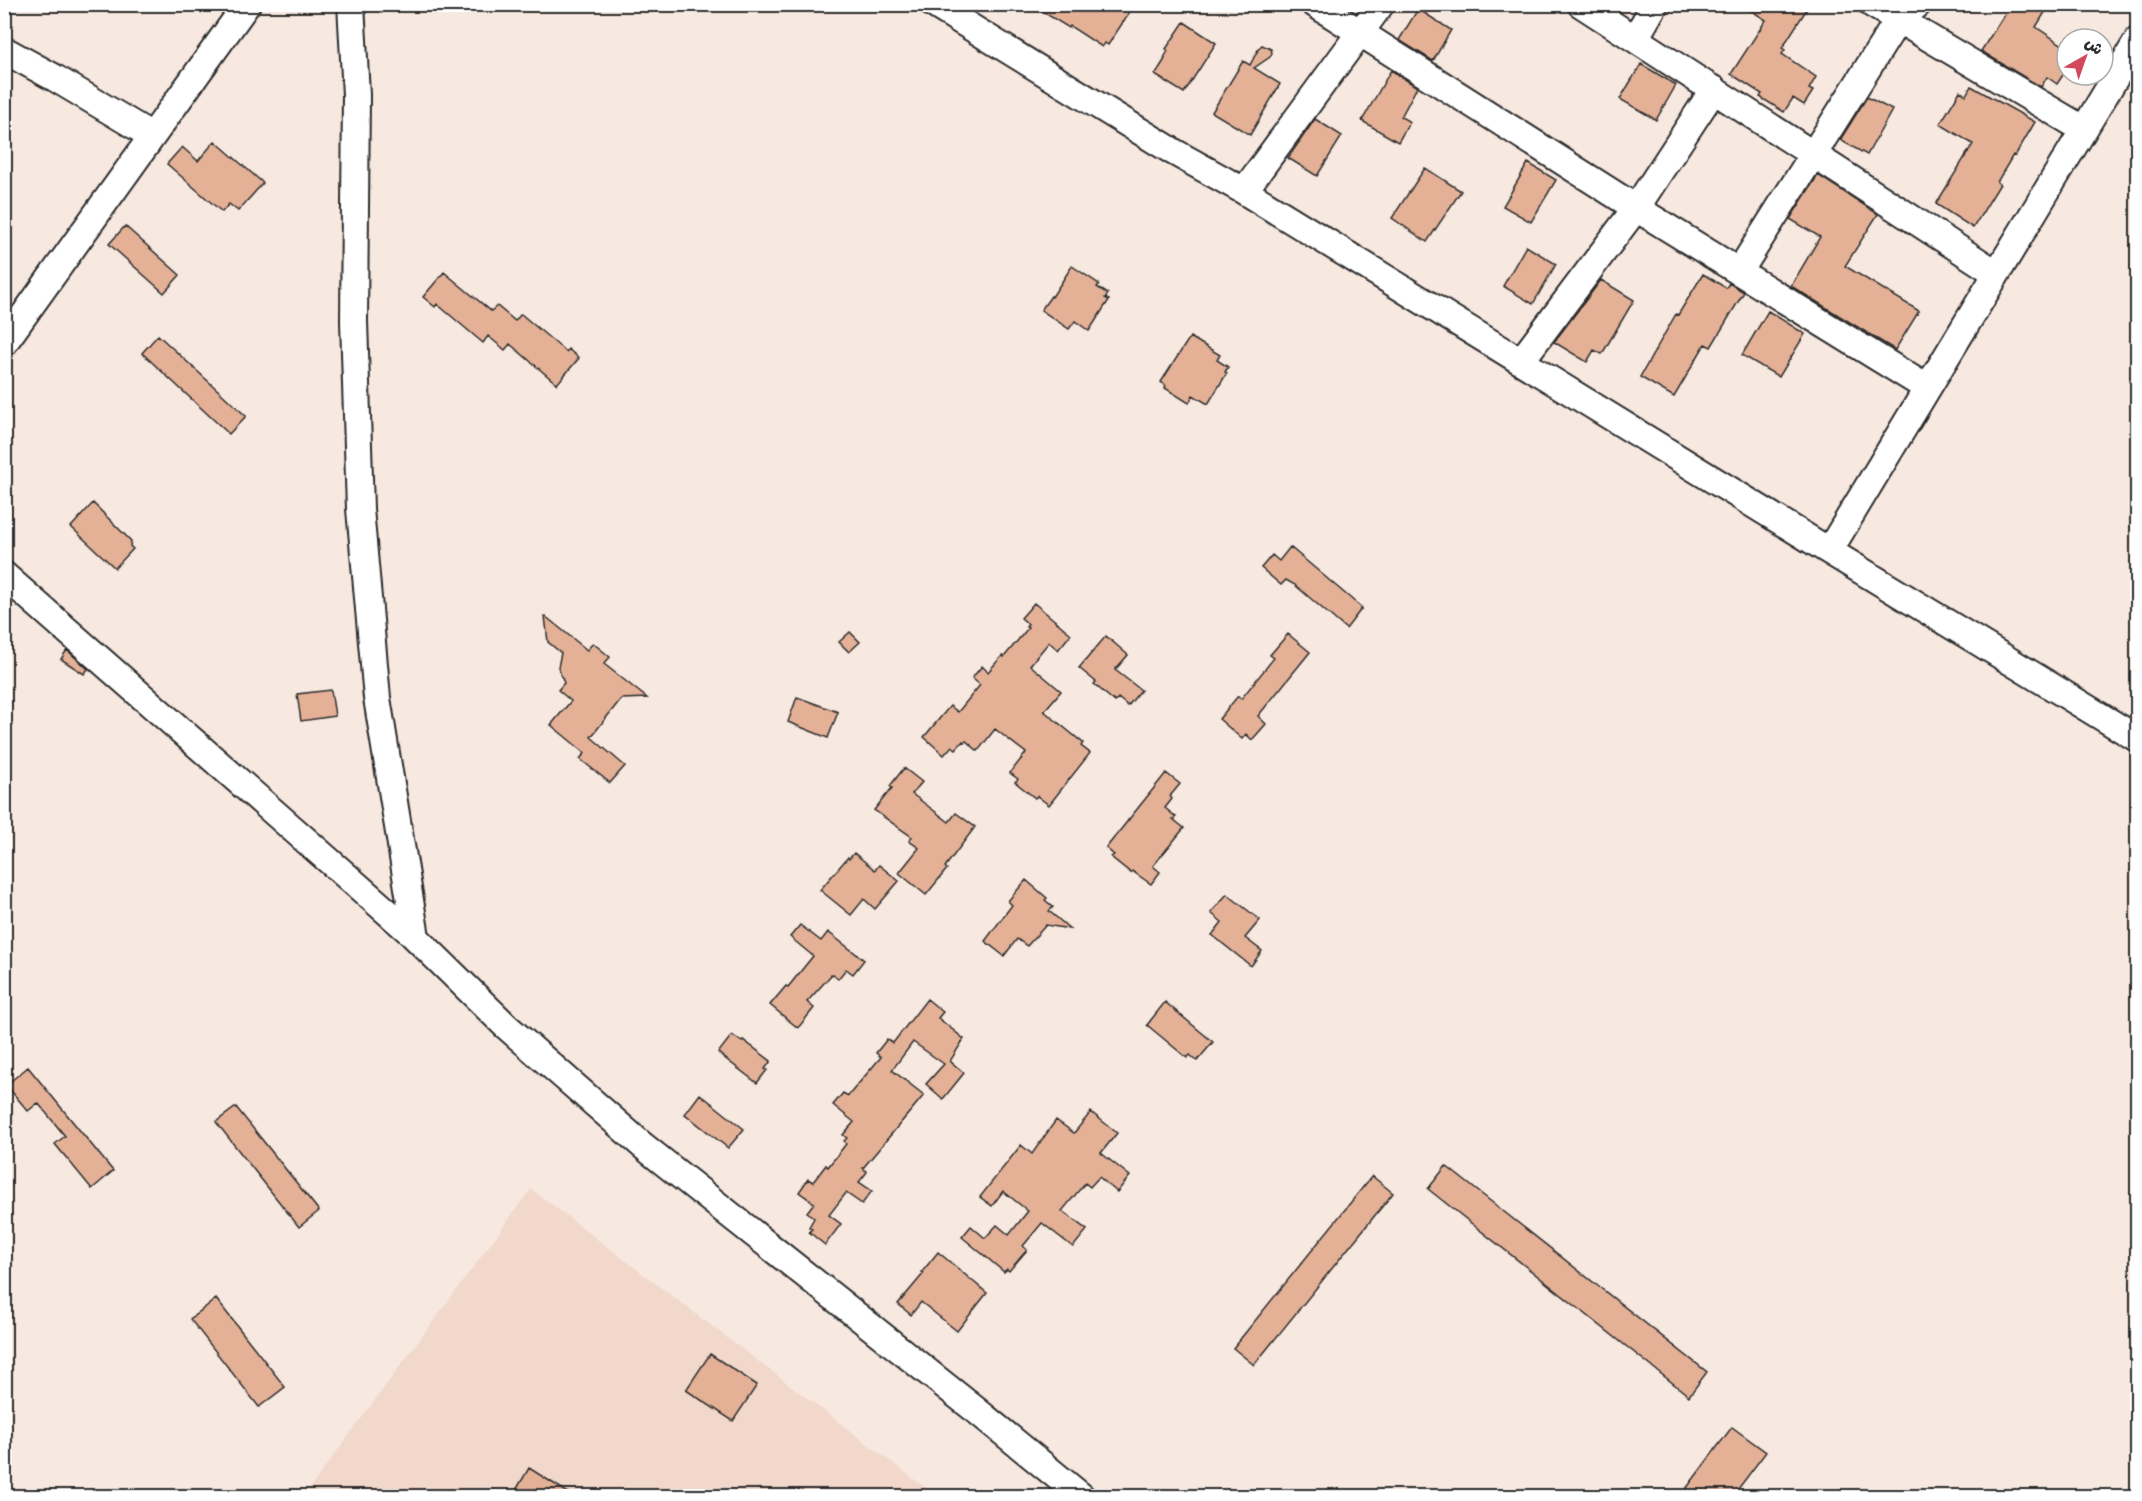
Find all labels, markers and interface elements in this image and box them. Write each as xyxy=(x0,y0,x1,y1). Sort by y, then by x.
north arrow xyxy=(2055,27,2115,87)
text: ش xyxy=(2081,33,2107,60)

